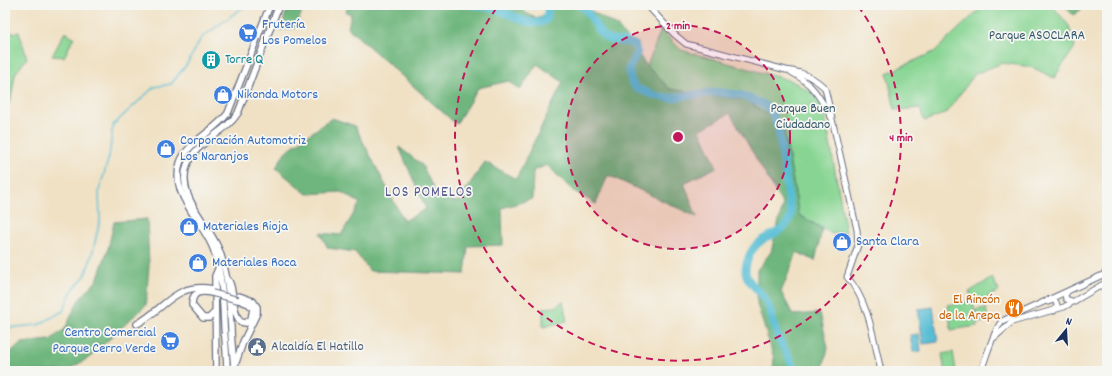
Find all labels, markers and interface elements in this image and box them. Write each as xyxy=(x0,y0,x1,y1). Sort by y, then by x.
place label: Frutería Los Pomelos xyxy=(262,15,327,51)
text: 2 min xyxy=(666,18,690,35)
supermarket icon: Frutería Los Pomelos xyxy=(237,22,259,44)
park label: Parque ASOCLARA xyxy=(989,26,1086,46)
building icon: Torre Q xyxy=(200,49,222,71)
place label: Torre Q xyxy=(225,50,264,70)
shop icon: Nikonda Motors xyxy=(212,84,234,106)
place label: Nikonda Motors xyxy=(237,85,318,105)
park label: Parque Buen Ciudadano xyxy=(770,99,836,135)
centre of rings xyxy=(671,130,685,144)
text: 4 min xyxy=(889,130,913,147)
place label: Corporación Automotriz Los Naranjos xyxy=(180,131,307,167)
shop icon: Corporación Automotriz Los Naranjos xyxy=(155,138,177,160)
district label: LOS POMELOS xyxy=(385,182,473,204)
shop icon: Materiales Rioja xyxy=(178,216,200,238)
place label: Materiales Rioja xyxy=(203,217,288,237)
shop icon: Santa Clara xyxy=(831,231,853,253)
place label: Santa Clara xyxy=(856,232,919,252)
shop icon: Materiales Roca xyxy=(187,252,209,274)
place label: Materiales Roca xyxy=(212,253,297,273)
place label: El Rincón de la Arepa xyxy=(939,290,1000,326)
restaurant icon: El Rincón de la Arepa xyxy=(1003,297,1025,319)
north arrow xyxy=(1046,310,1086,350)
text: N xyxy=(1063,314,1074,331)
place label: Centro Comercial Parque Cerro Verde xyxy=(53,323,157,359)
supermarket icon: Centro Comercial Parque Cerro Verde xyxy=(159,330,181,352)
public building icon: Alcaldía El Hatillo xyxy=(246,336,268,358)
place label: Alcaldía El Hatillo xyxy=(271,337,364,357)

